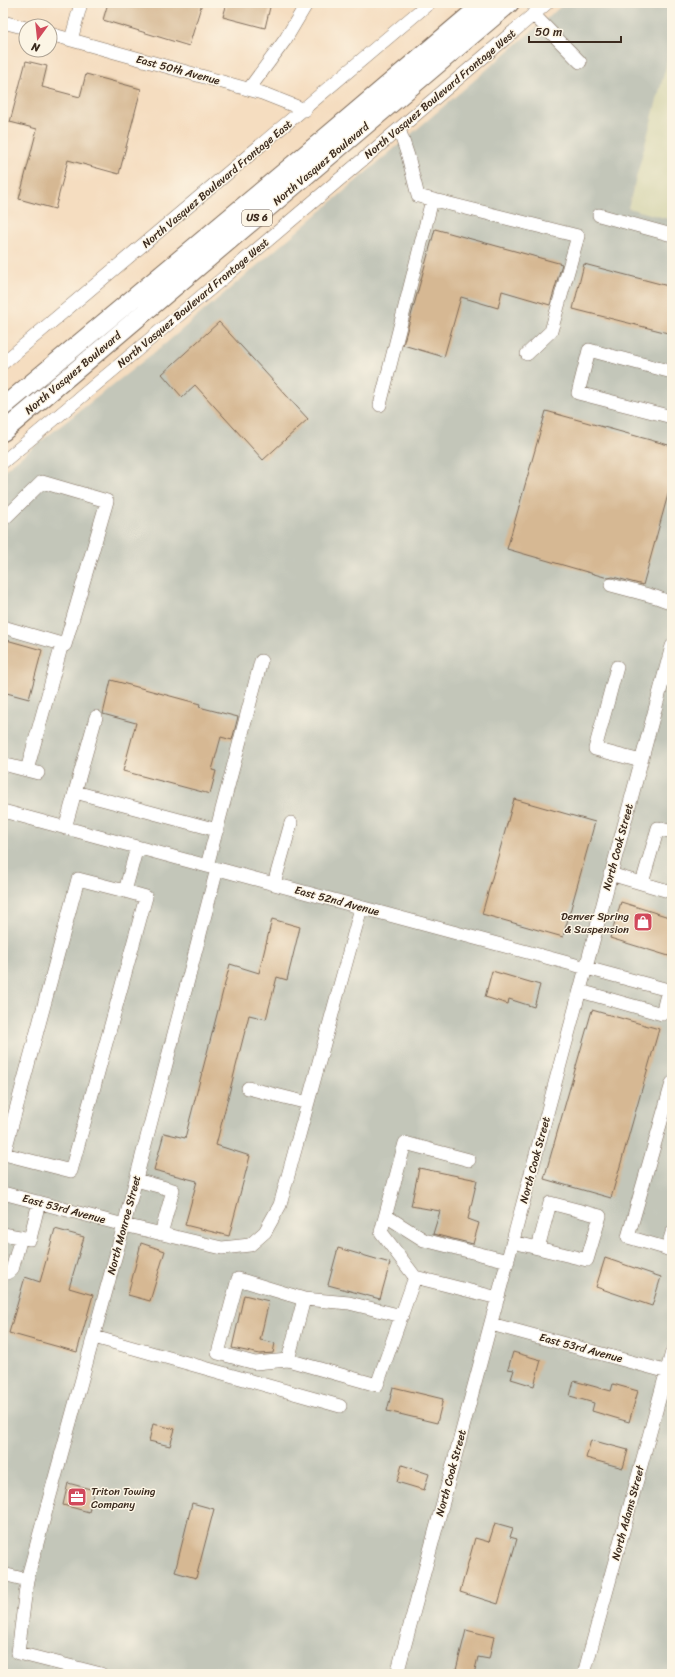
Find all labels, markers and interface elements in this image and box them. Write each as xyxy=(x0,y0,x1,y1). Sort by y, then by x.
north arrow xyxy=(18,18,58,58)
scale bar xyxy=(529,18,621,44)
text: 50 m xyxy=(535,21,562,43)
street label: North Vasquez Boulevard Frontage West xyxy=(360,24,520,164)
text: N xyxy=(29,37,43,58)
street label: East 50th Avenue xyxy=(134,50,223,91)
street label: North Vasquez Boulevard Frontage East xyxy=(138,115,297,253)
street label: North Vasquez Boulevard xyxy=(268,117,375,210)
road number: US 6 xyxy=(242,210,272,226)
street label: North Vasquez Boulevard Frontage West xyxy=(113,233,273,373)
street label: North Vasquez Boulevard xyxy=(20,326,127,419)
street label: North Cook Street xyxy=(597,801,639,892)
street label: East 52nd Avenue xyxy=(292,881,382,922)
place label: Denver Spring & Suspension xyxy=(561,907,629,939)
shop icon: Denver Spring & Suspension xyxy=(632,911,654,933)
street label: North Cook Street xyxy=(514,1114,556,1205)
street label: North Monroe Street xyxy=(102,1173,146,1277)
street label: East 53rd Avenue xyxy=(20,1189,108,1229)
street label: East 53rd Avenue xyxy=(537,1328,625,1368)
street label: North Cook Street xyxy=(430,1427,472,1518)
street label: North Adams Street xyxy=(606,1463,650,1563)
place label: Triton Towing Company xyxy=(91,1482,156,1514)
office icon: Triton Towing Company xyxy=(66,1486,88,1508)

